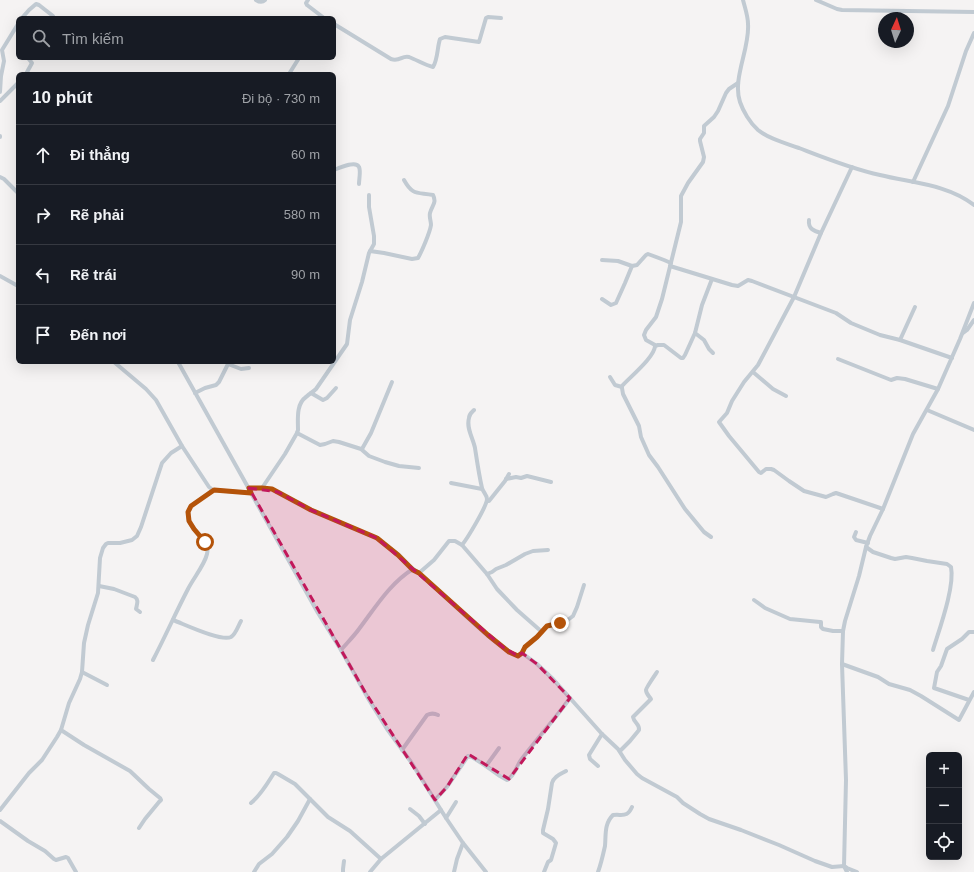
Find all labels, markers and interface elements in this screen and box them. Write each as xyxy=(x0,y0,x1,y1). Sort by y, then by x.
north arrow xyxy=(878,12,914,48)
search box xyxy=(16,16,336,60)
icon: search xyxy=(30,27,52,49)
text: Tìm kiếm xyxy=(62,30,124,47)
text: 10 phút xyxy=(32,88,92,107)
text: Đi bộ · 730 m xyxy=(242,91,320,106)
icon: ahead xyxy=(32,144,54,166)
text: Đi thẳng xyxy=(70,146,130,163)
text: 60 m xyxy=(291,147,320,162)
icon: right xyxy=(32,204,54,226)
text: Rẽ phải xyxy=(70,206,124,223)
text: 580 m xyxy=(284,207,320,222)
icon: left xyxy=(32,264,54,286)
text: Rẽ trái xyxy=(70,266,117,283)
text: 90 m xyxy=(291,267,320,282)
icon: arrive xyxy=(32,324,54,346)
text: Đến nơi xyxy=(70,326,127,343)
route start xyxy=(196,533,214,551)
route end xyxy=(551,614,569,632)
map controls xyxy=(926,752,962,860)
button: + xyxy=(926,752,962,788)
button: − xyxy=(926,788,962,824)
button: locate xyxy=(926,824,962,860)

